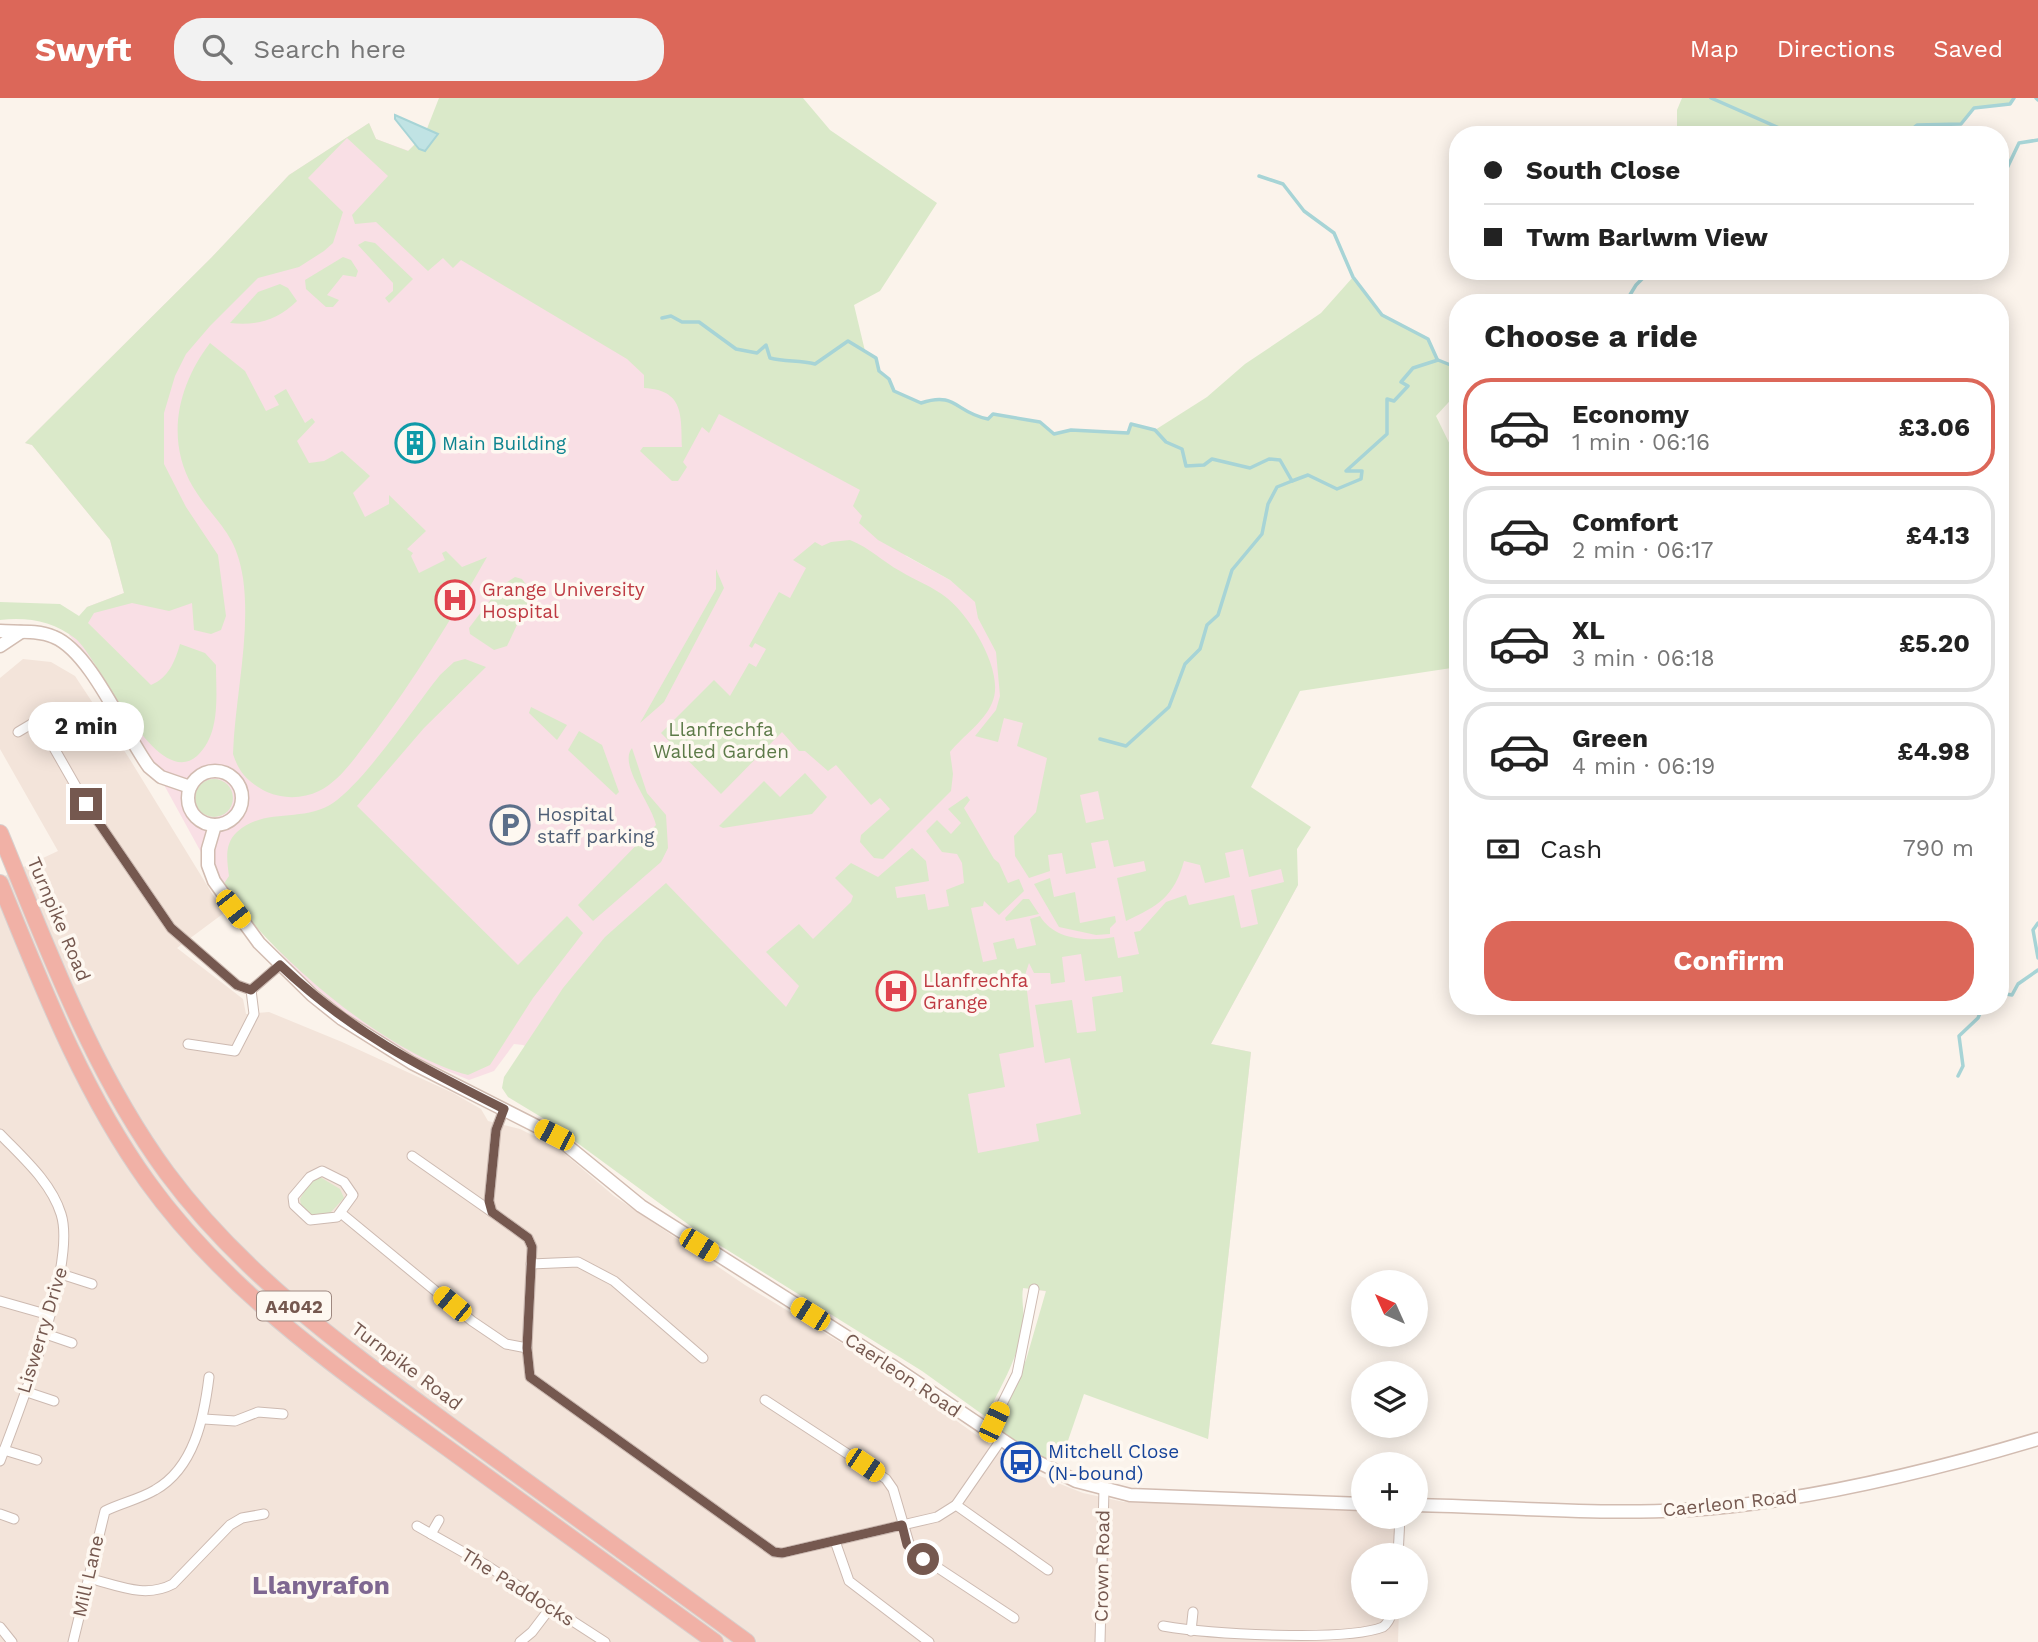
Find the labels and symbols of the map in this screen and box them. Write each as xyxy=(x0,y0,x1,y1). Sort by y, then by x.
building icon: Main Building xyxy=(394,422,436,464)
place label: Main Building xyxy=(442,432,567,455)
place label: Grange University Hospital xyxy=(482,578,645,623)
hospital icon: Grange University Hospital xyxy=(434,579,476,621)
callout: 2 min xyxy=(28,702,144,752)
park label: Llanfrechfa Walled Garden xyxy=(653,718,789,763)
route end xyxy=(70,788,102,820)
place label: Hospital staff parking xyxy=(537,803,655,848)
parking icon: Hospital staff parking xyxy=(489,804,531,846)
street label: Turnpike Road xyxy=(22,853,96,985)
car xyxy=(212,886,255,932)
place label: Llanfrechfa Grange xyxy=(923,969,1029,1014)
hospital icon: Llanfrechfa Grange xyxy=(875,970,917,1012)
car xyxy=(531,1116,578,1154)
car xyxy=(676,1225,723,1265)
street label: Liswerry Drive xyxy=(12,1264,72,1396)
north arrow xyxy=(1351,1270,1428,1348)
car xyxy=(430,1283,475,1325)
road number: A4042 xyxy=(257,1292,331,1321)
car xyxy=(787,1294,834,1334)
street label: Turnpike Road xyxy=(347,1317,467,1415)
street label: Caerleon Road xyxy=(840,1328,966,1422)
car xyxy=(976,1399,1013,1445)
place label: Mitchell Close (N-bound) xyxy=(1048,1440,1179,1485)
bus stop icon: Mitchell Close (N-bound) xyxy=(1000,1441,1042,1483)
car xyxy=(842,1445,889,1485)
street label: Caerleon Road xyxy=(1662,1484,1798,1522)
street label: Crown Road xyxy=(1090,1510,1114,1622)
street label: Mill Lane xyxy=(67,1533,109,1619)
street label: The Paddocks xyxy=(457,1543,579,1631)
route start xyxy=(907,1543,939,1575)
district label: Llanyrafon xyxy=(252,1570,390,1600)

